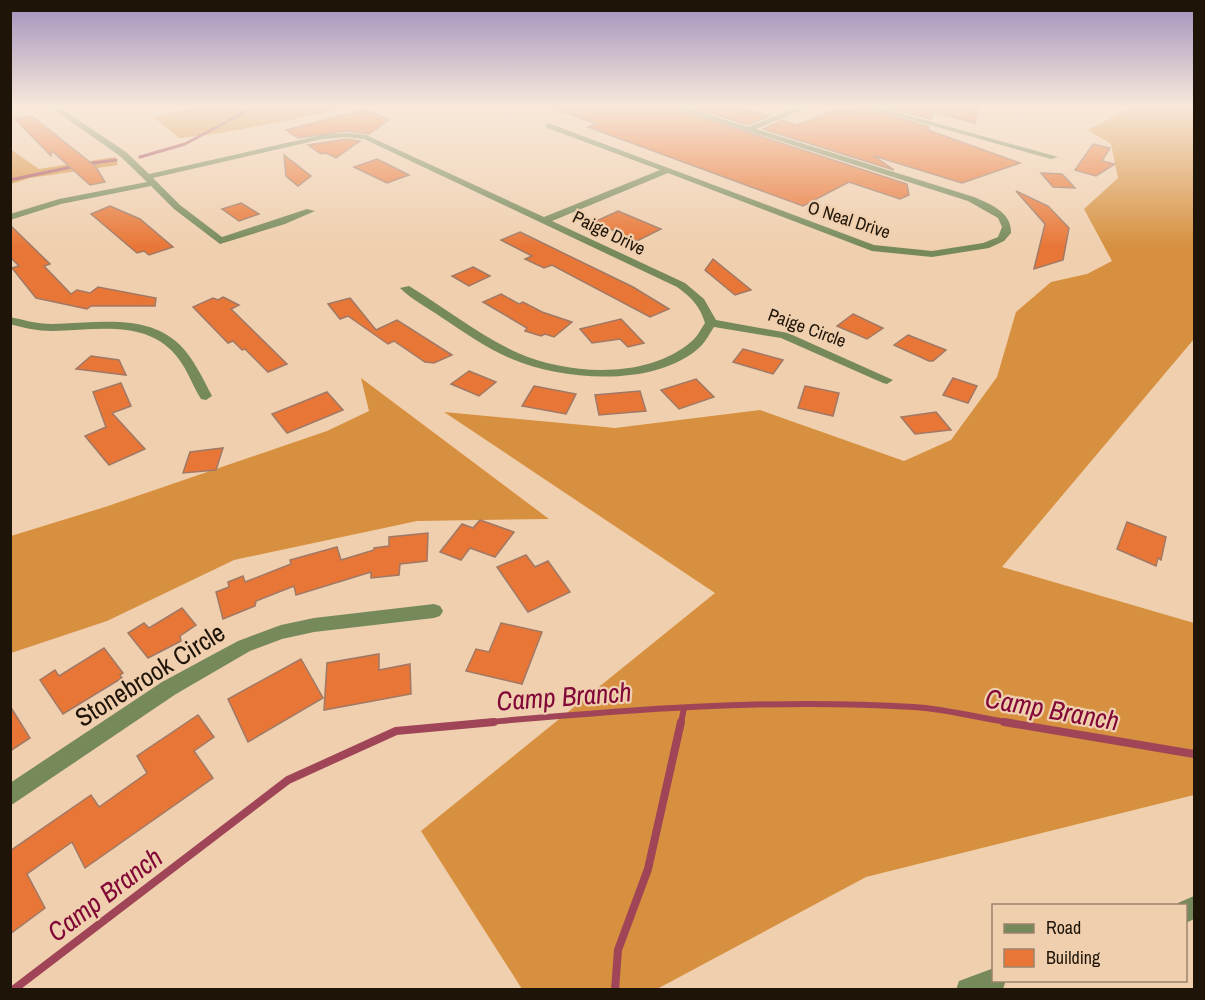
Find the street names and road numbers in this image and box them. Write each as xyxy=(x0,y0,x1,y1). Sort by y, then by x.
street label: O Neal Drive xyxy=(805,194,894,245)
street label: Paige Drive xyxy=(569,204,650,261)
street label: Paige Circle xyxy=(765,302,850,353)
street label: Stonebrook Circle xyxy=(68,615,231,735)

